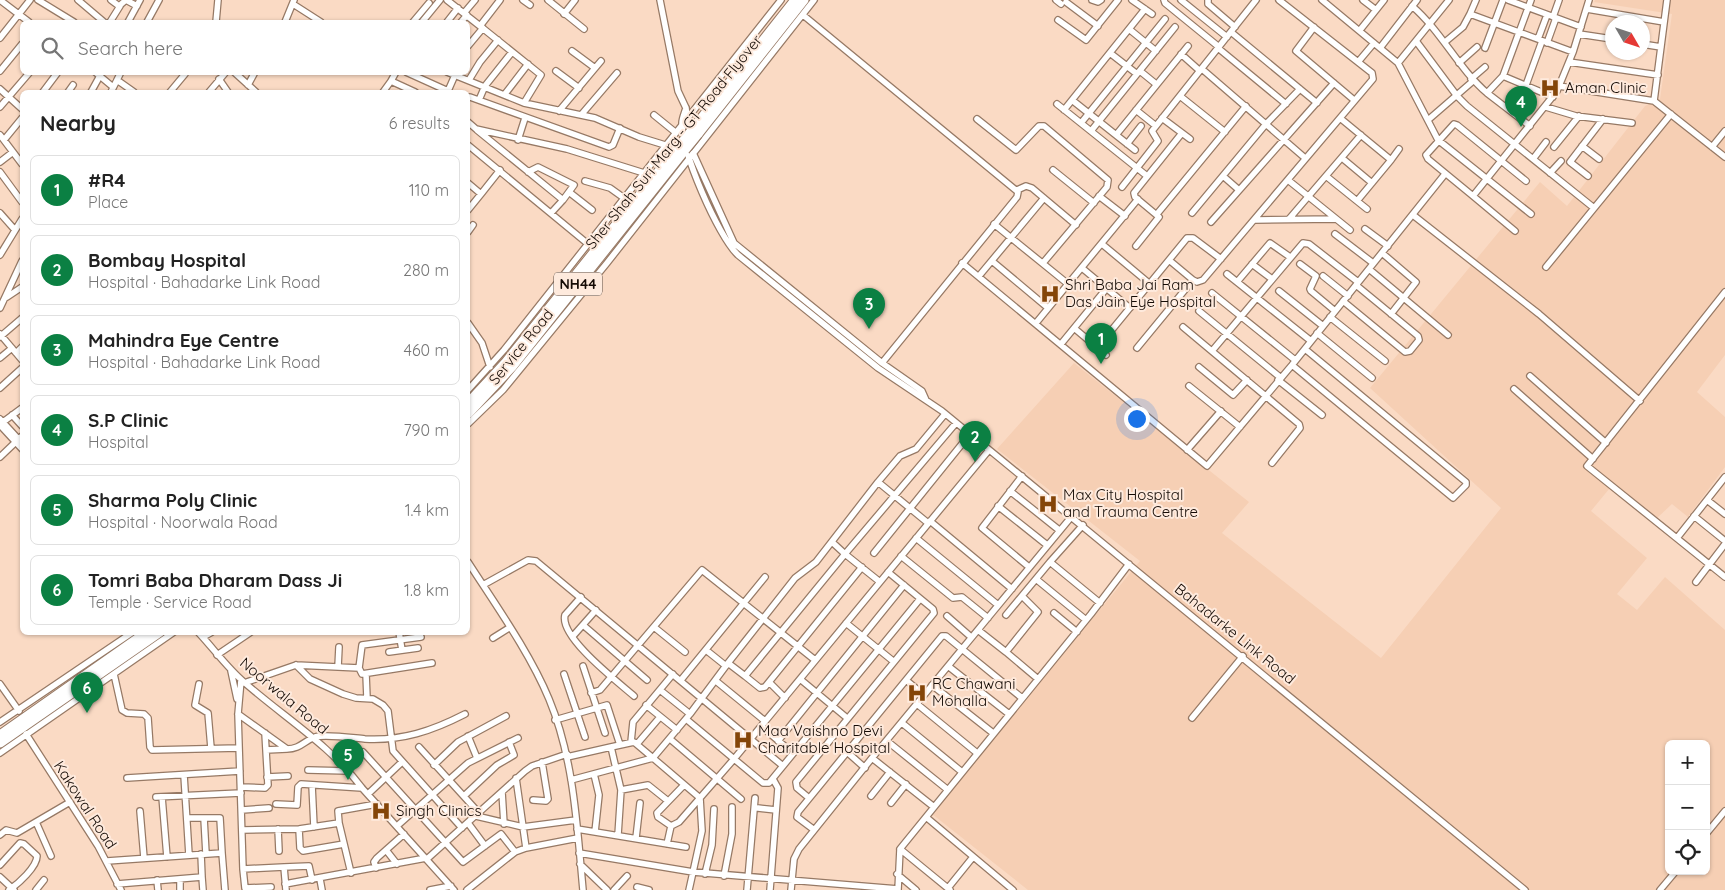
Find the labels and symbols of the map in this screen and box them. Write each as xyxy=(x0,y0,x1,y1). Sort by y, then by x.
north arrow xyxy=(1605,15,1650,60)
street label: Sher Shah Suri Marg - GT Road Flyover xyxy=(581,31,766,253)
hospital icon: Aman Clinic xyxy=(1539,77,1561,99)
place label: Aman Clinic xyxy=(1565,78,1647,97)
pin: 4 xyxy=(1505,86,1537,127)
road number: NH44 xyxy=(554,272,602,296)
place label: Shri Baba Jai Ram Das Jain Eye Hospital xyxy=(1065,275,1216,311)
hospital icon: Shri Baba Jai Ram Das Jain Eye Hospital xyxy=(1039,283,1061,305)
pin: 3 xyxy=(853,288,885,329)
street label: Service Road xyxy=(484,305,557,388)
pin: 1 xyxy=(1085,323,1117,364)
your location xyxy=(1124,406,1150,432)
pin: 2 xyxy=(959,421,991,462)
place label: Max City Hospital and Trauma Centre xyxy=(1063,485,1198,521)
hospital icon: Max City Hospital and Trauma Centre xyxy=(1037,493,1059,515)
street label: Bahadarke Link Road xyxy=(1171,579,1300,688)
street label: Noorwala Road xyxy=(236,653,333,738)
pin: 6 xyxy=(71,672,103,713)
place label: RC Chawani Mohalla xyxy=(932,674,1015,710)
hospital icon: RC Chawani Mohalla xyxy=(906,682,928,704)
place label: Maa Vaishno Devi Charitable Hospital xyxy=(758,721,890,757)
hospital icon: Maa Vaishno Devi Charitable Hospital xyxy=(732,729,754,751)
pin: 5 xyxy=(332,739,364,780)
street label: Kakowal Road xyxy=(50,757,121,852)
hospital icon: Singh Clinics xyxy=(370,800,392,822)
place label: Singh Clinics xyxy=(396,801,481,820)

